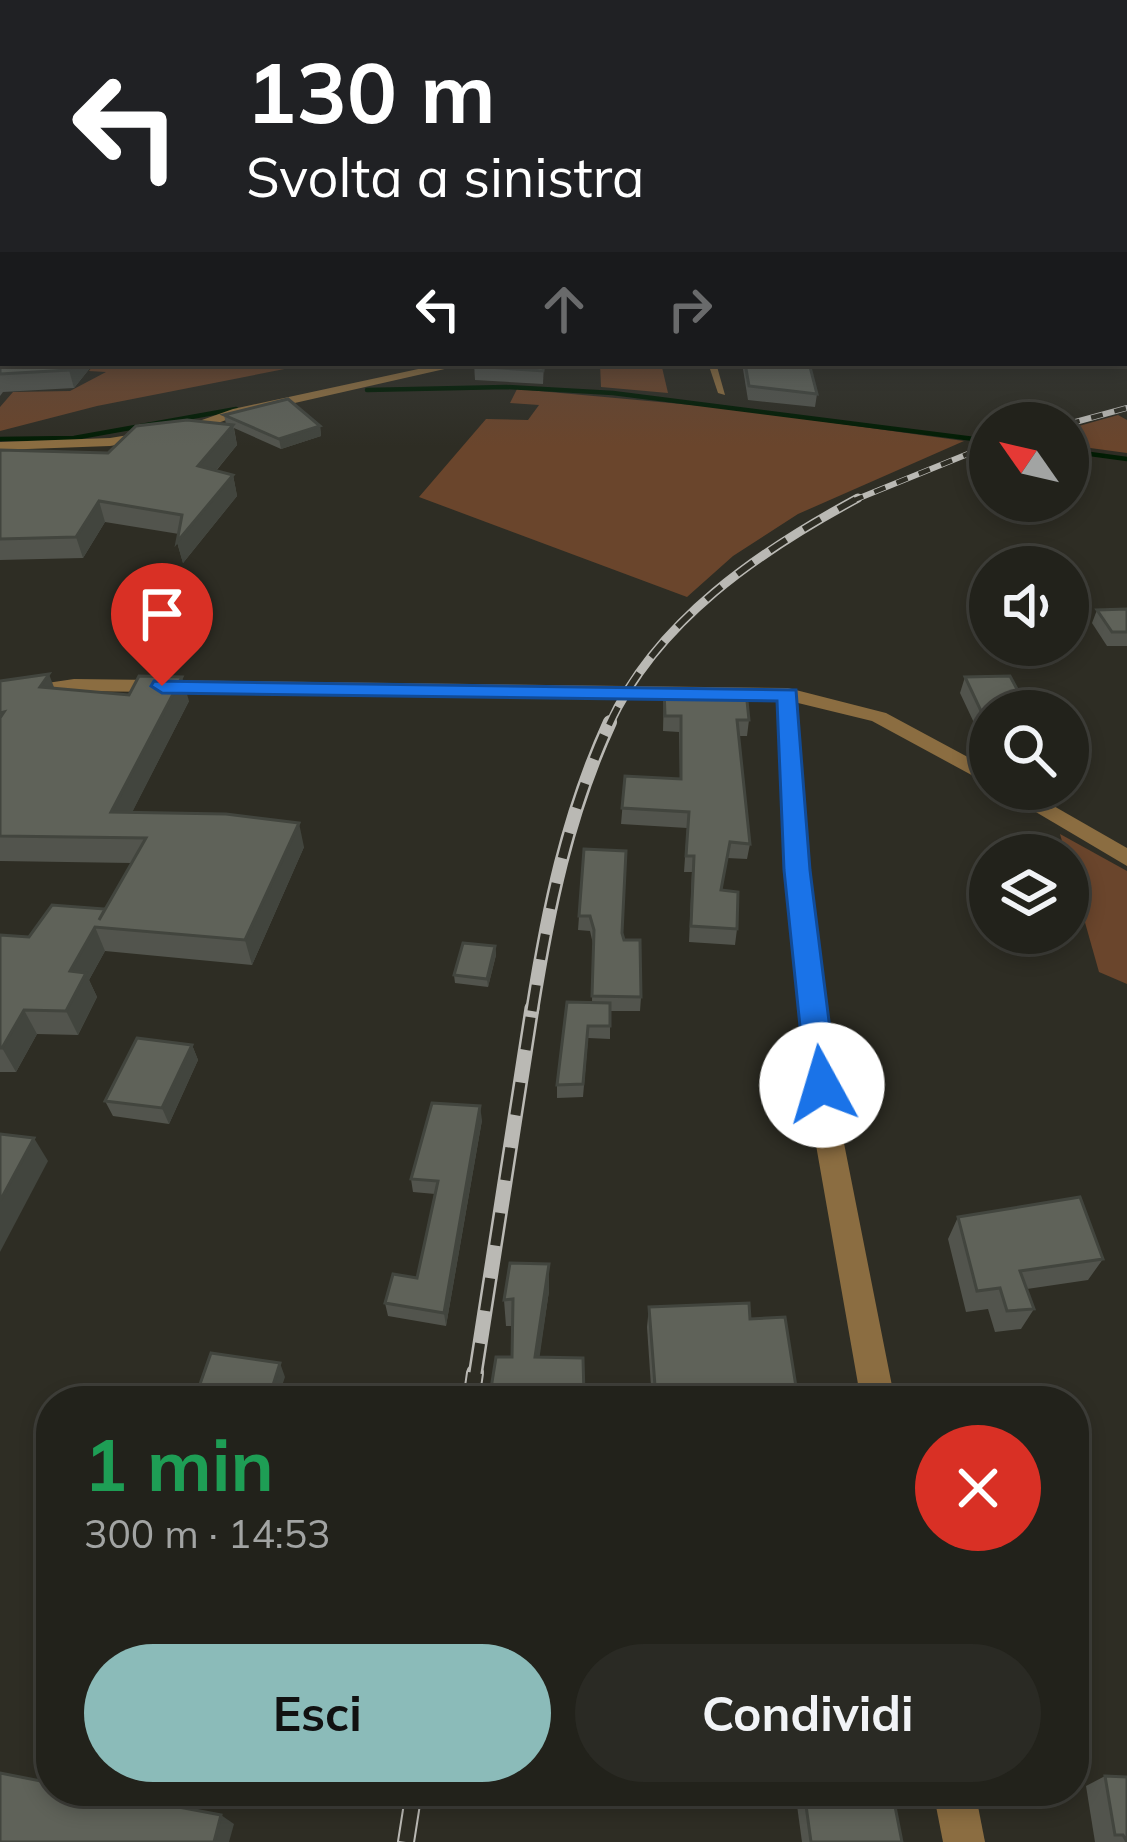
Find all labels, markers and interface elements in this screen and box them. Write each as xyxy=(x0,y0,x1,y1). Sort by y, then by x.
text: 130 m xyxy=(246,39,496,144)
icon: left xyxy=(48,48,204,204)
text: Svolta a sinistra xyxy=(246,143,644,211)
icon: left xyxy=(405,276,471,342)
icon: ahead xyxy=(531,276,597,342)
icon: right xyxy=(657,276,723,342)
north arrow xyxy=(969,402,1089,522)
map controls xyxy=(969,402,1089,954)
button: sound xyxy=(969,546,1089,666)
pin xyxy=(111,563,213,686)
icon: arrive xyxy=(129,581,195,647)
button: search xyxy=(969,690,1089,810)
button: layers xyxy=(969,834,1089,954)
position arrow xyxy=(759,1022,885,1148)
text: 1 min xyxy=(84,1419,274,1509)
button: close xyxy=(915,1425,1041,1551)
text: 300 m · 14:53 xyxy=(84,1509,330,1558)
button: Esci xyxy=(84,1644,551,1782)
button: Condividi xyxy=(575,1644,1041,1782)

